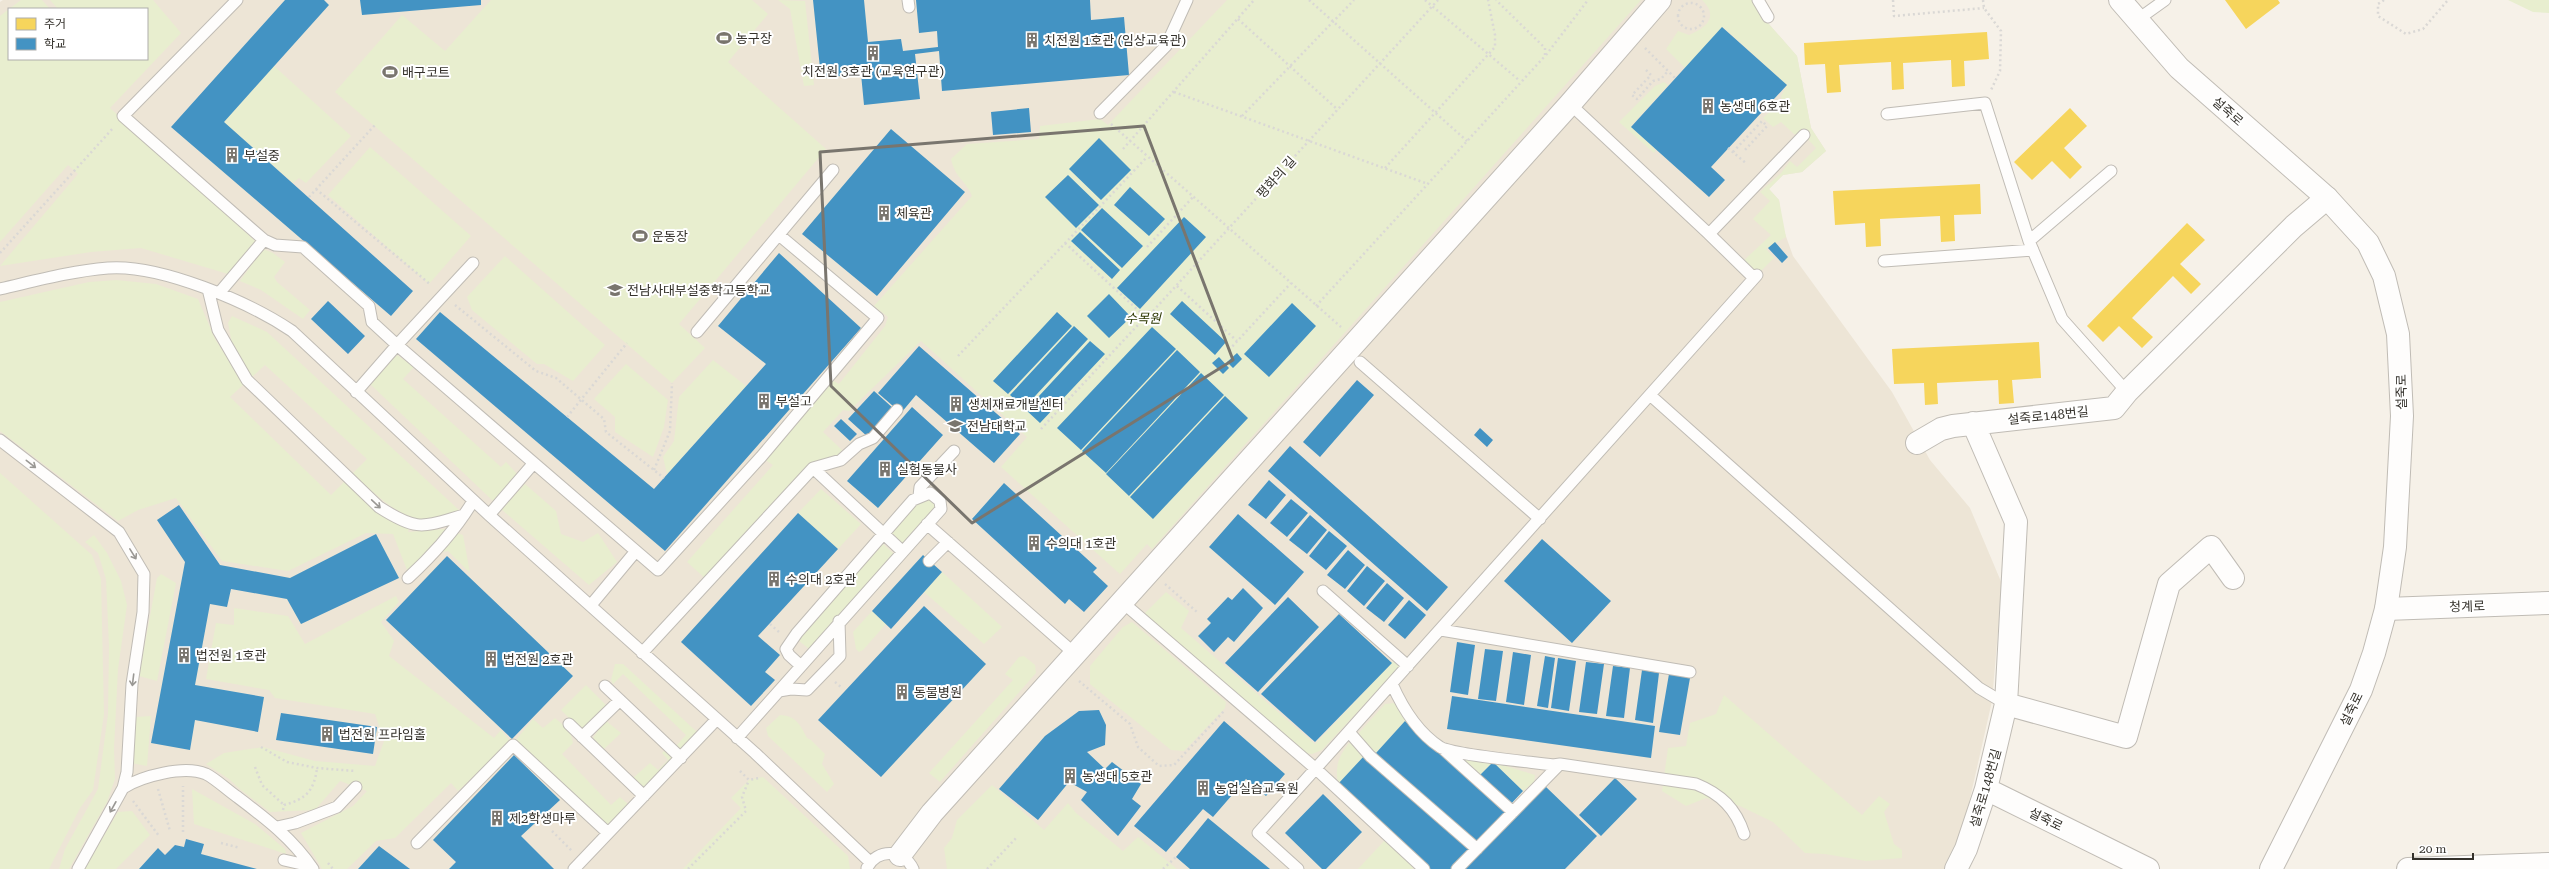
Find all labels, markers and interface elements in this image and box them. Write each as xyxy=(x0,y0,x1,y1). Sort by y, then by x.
legend xyxy=(8,8,148,60)
text: 주거 xyxy=(44,17,66,31)
sports icon: 농구장 xyxy=(715,29,733,47)
place label: 농구장 xyxy=(736,31,772,46)
building icon: 치전원 1호관 (임상교육관) xyxy=(1023,31,1041,49)
place label: 치전원 1호관 (임상교육관) xyxy=(1044,33,1186,48)
text: 학교 xyxy=(44,37,66,51)
building icon: 치전원 3호관 (교육연구관) xyxy=(864,44,882,62)
sports icon: 배구코트 xyxy=(381,63,399,81)
place label: 치전원 3호관 (교육연구관) xyxy=(802,64,944,79)
place label: 배구코트 xyxy=(402,65,450,80)
street label: 설죽로 xyxy=(2209,94,2246,129)
building icon: 농생대 6호관 xyxy=(1699,97,1717,115)
place label: 농생대 6호관 xyxy=(1720,99,1790,114)
building icon: 부설중 xyxy=(223,146,241,164)
place label: 부설중 xyxy=(244,148,280,163)
street label: 평화의 길 xyxy=(1254,153,1299,201)
building icon: 체육관 xyxy=(875,204,893,222)
place label: 체육관 xyxy=(896,206,932,221)
sports icon: 운동장 xyxy=(631,227,649,245)
place label: 운동장 xyxy=(652,229,688,244)
school or university icon: 전남사대부설중학고등학교 xyxy=(606,281,624,299)
place label: 전남사대부설중학고등학교 xyxy=(627,283,771,298)
park label: 수목원 xyxy=(1125,311,1162,326)
street label: 설죽로 xyxy=(2394,374,2409,410)
building icon: 부설고 xyxy=(755,392,773,410)
place label: 부설고 xyxy=(776,394,812,409)
building icon: 생체재료개발센터 xyxy=(947,395,965,413)
place label: 생체재료개발센터 xyxy=(968,397,1064,412)
street label: 설죽로148번길 xyxy=(2007,404,2089,427)
school or university icon: 전남대학교 xyxy=(946,417,964,435)
place label: 전남대학교 xyxy=(967,419,1027,434)
one-way arrow xyxy=(25,459,36,468)
building icon: 실험동물사 xyxy=(876,460,894,478)
place label: 실험동물사 xyxy=(897,462,957,477)
one-way arrow xyxy=(371,499,381,508)
building icon: 수의대 1호관 xyxy=(1025,534,1043,552)
place label: 수의대 1호관 xyxy=(1046,536,1116,551)
one-way arrow xyxy=(129,548,137,559)
building icon: 수의대 2호관 xyxy=(765,570,783,588)
place label: 수의대 2호관 xyxy=(786,572,856,587)
street label: 청계로 xyxy=(2449,598,2485,615)
building icon: 법전원 1호관 xyxy=(175,646,193,664)
place label: 법전원 1호관 xyxy=(196,648,266,663)
building icon: 법전원 2호관 xyxy=(482,650,500,668)
place label: 법전원 2호관 xyxy=(503,652,573,667)
one-way arrow xyxy=(129,673,137,686)
building icon: 동물병원 xyxy=(893,683,911,701)
place label: 동물병원 xyxy=(914,685,962,700)
street label: 설죽로 xyxy=(2337,690,2366,729)
building icon: 법전원 프라임홀 xyxy=(318,725,336,743)
place label: 법전원 프라임홀 xyxy=(339,727,426,742)
street label: 설죽로148번길 xyxy=(1967,747,2004,829)
building icon: 농생대 5호관 xyxy=(1061,767,1079,785)
place label: 농생대 5호관 xyxy=(1082,769,1152,784)
building icon: 농업실습교육원 xyxy=(1194,779,1212,797)
place label: 농업실습교육원 xyxy=(1215,781,1299,796)
one-way arrow xyxy=(108,801,116,813)
street label: 설죽로 xyxy=(2026,805,2065,834)
building icon: 제2학생마루 xyxy=(488,809,506,827)
place label: 제2학생마루 xyxy=(509,811,576,826)
scale bar xyxy=(2413,835,2473,861)
text: 20 m xyxy=(2419,842,2446,856)

